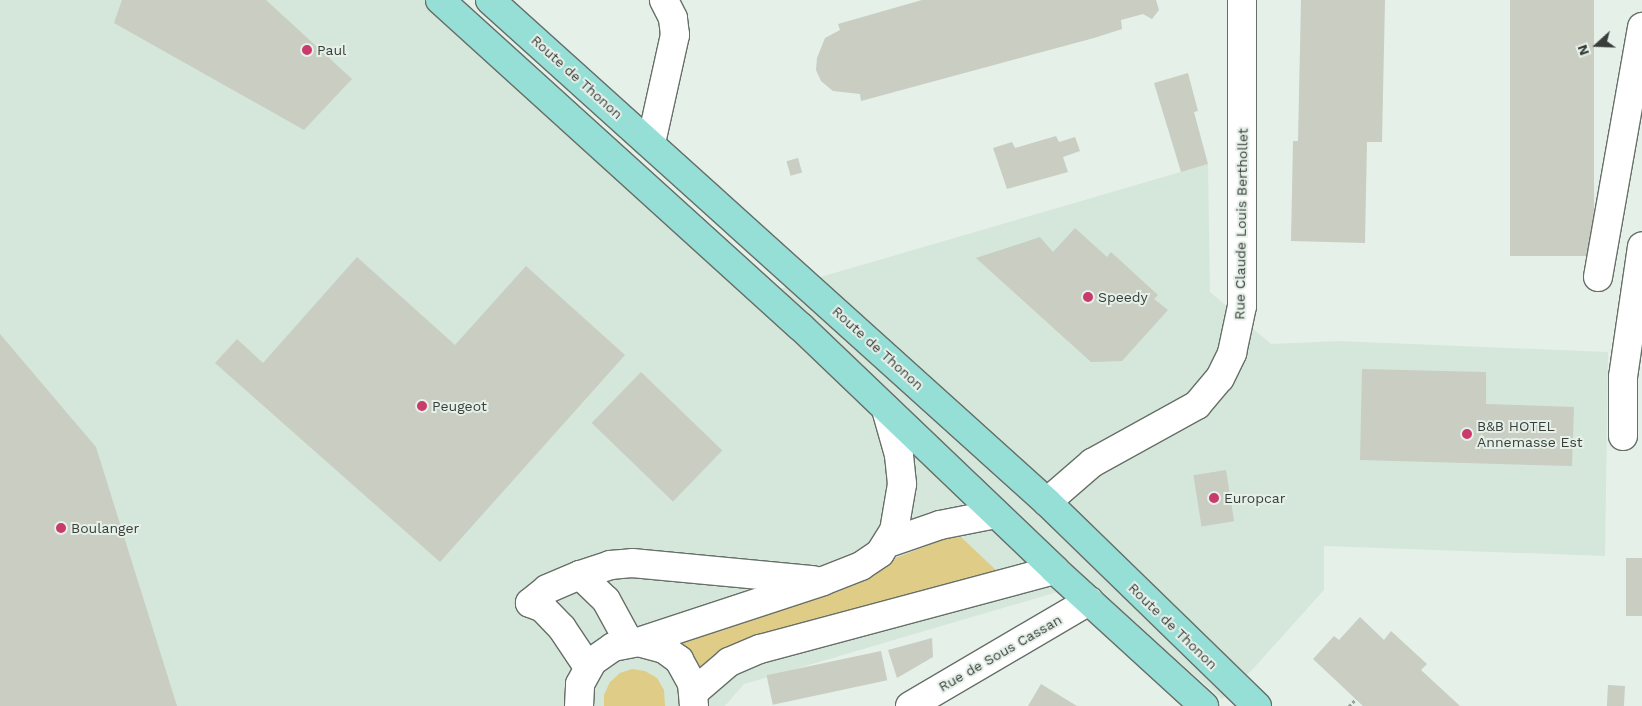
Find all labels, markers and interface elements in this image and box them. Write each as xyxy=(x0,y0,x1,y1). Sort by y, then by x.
north arrow xyxy=(1572,20,1622,70)
street label: Route de Thonon xyxy=(528,31,626,123)
place label: Paul xyxy=(317,42,346,58)
text: N xyxy=(1574,43,1592,58)
marker: Paul xyxy=(301,44,313,56)
street label: Rue Claude Louis Berthollet xyxy=(1231,128,1251,320)
place label: Speedy xyxy=(1098,289,1148,305)
marker: Speedy xyxy=(1082,291,1094,303)
street label: Route de Thonon xyxy=(829,302,927,394)
place label: Peugeot xyxy=(432,398,487,414)
marker: Peugeot xyxy=(416,400,428,412)
place label: B&B HOTEL Annemasse Est xyxy=(1477,418,1583,451)
marker: B&B HOTEL Annemasse Est xyxy=(1461,428,1473,440)
place label: Europcar xyxy=(1224,490,1286,506)
marker: Europcar xyxy=(1208,492,1220,504)
place label: Boulanger xyxy=(71,520,139,536)
marker: Boulanger xyxy=(55,522,67,534)
street label: Route de Thonon xyxy=(1125,579,1221,673)
street label: Rue de Sous Cassan xyxy=(935,611,1065,695)

